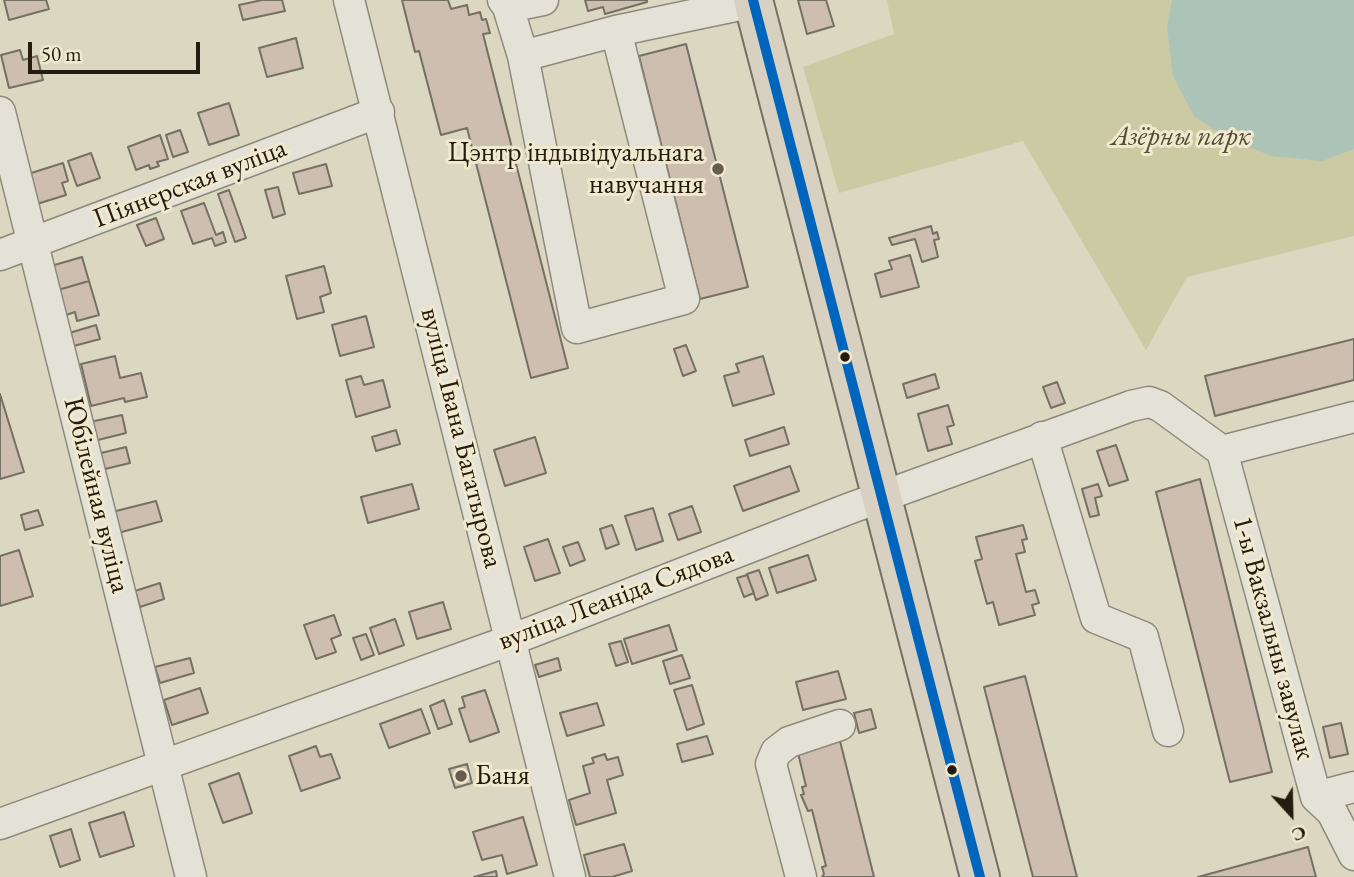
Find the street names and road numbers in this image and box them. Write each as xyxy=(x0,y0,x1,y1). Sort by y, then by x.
street label: Піянерская вуліца xyxy=(88,132,292,236)
street label: вуліца Івана Багатырова xyxy=(412,304,510,572)
street label: Юбілейная вуліца xyxy=(55,393,137,597)
street label: 1-ы Вакзальны завулак xyxy=(1224,512,1322,764)
street label: вуліца Леаніда Сядова xyxy=(494,538,738,658)

